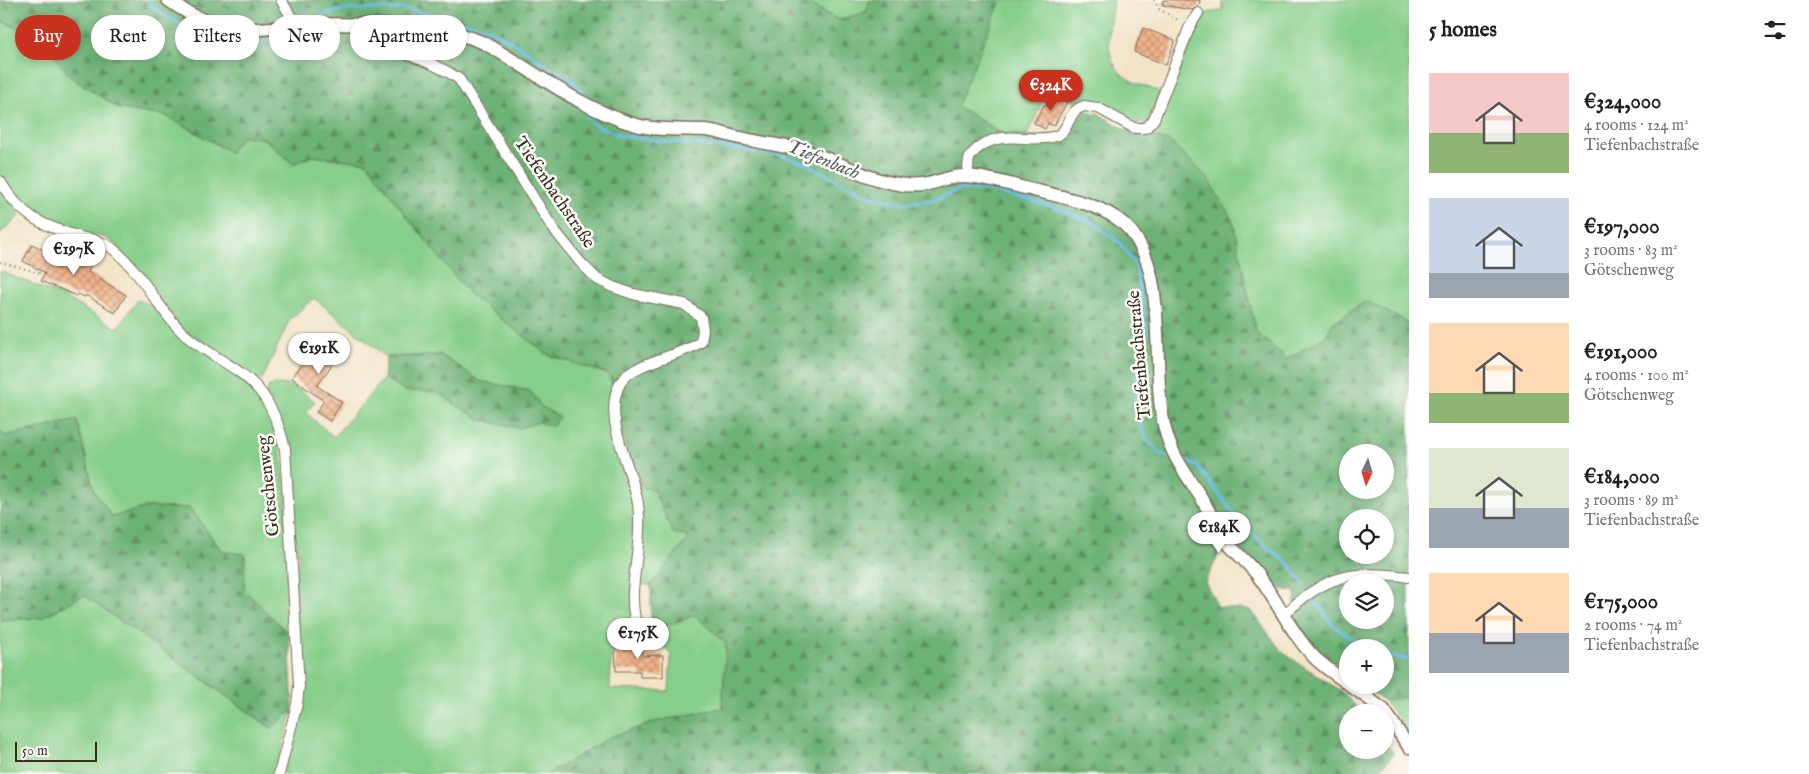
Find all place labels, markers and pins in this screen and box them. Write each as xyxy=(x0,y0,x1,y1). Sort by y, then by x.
pin: €324K xyxy=(1016,70,1086,112)
pin: €197K xyxy=(39,234,109,276)
pin: €191K xyxy=(284,332,354,375)
pin: €184K xyxy=(1184,512,1254,554)
pin: €175K xyxy=(603,618,673,660)

